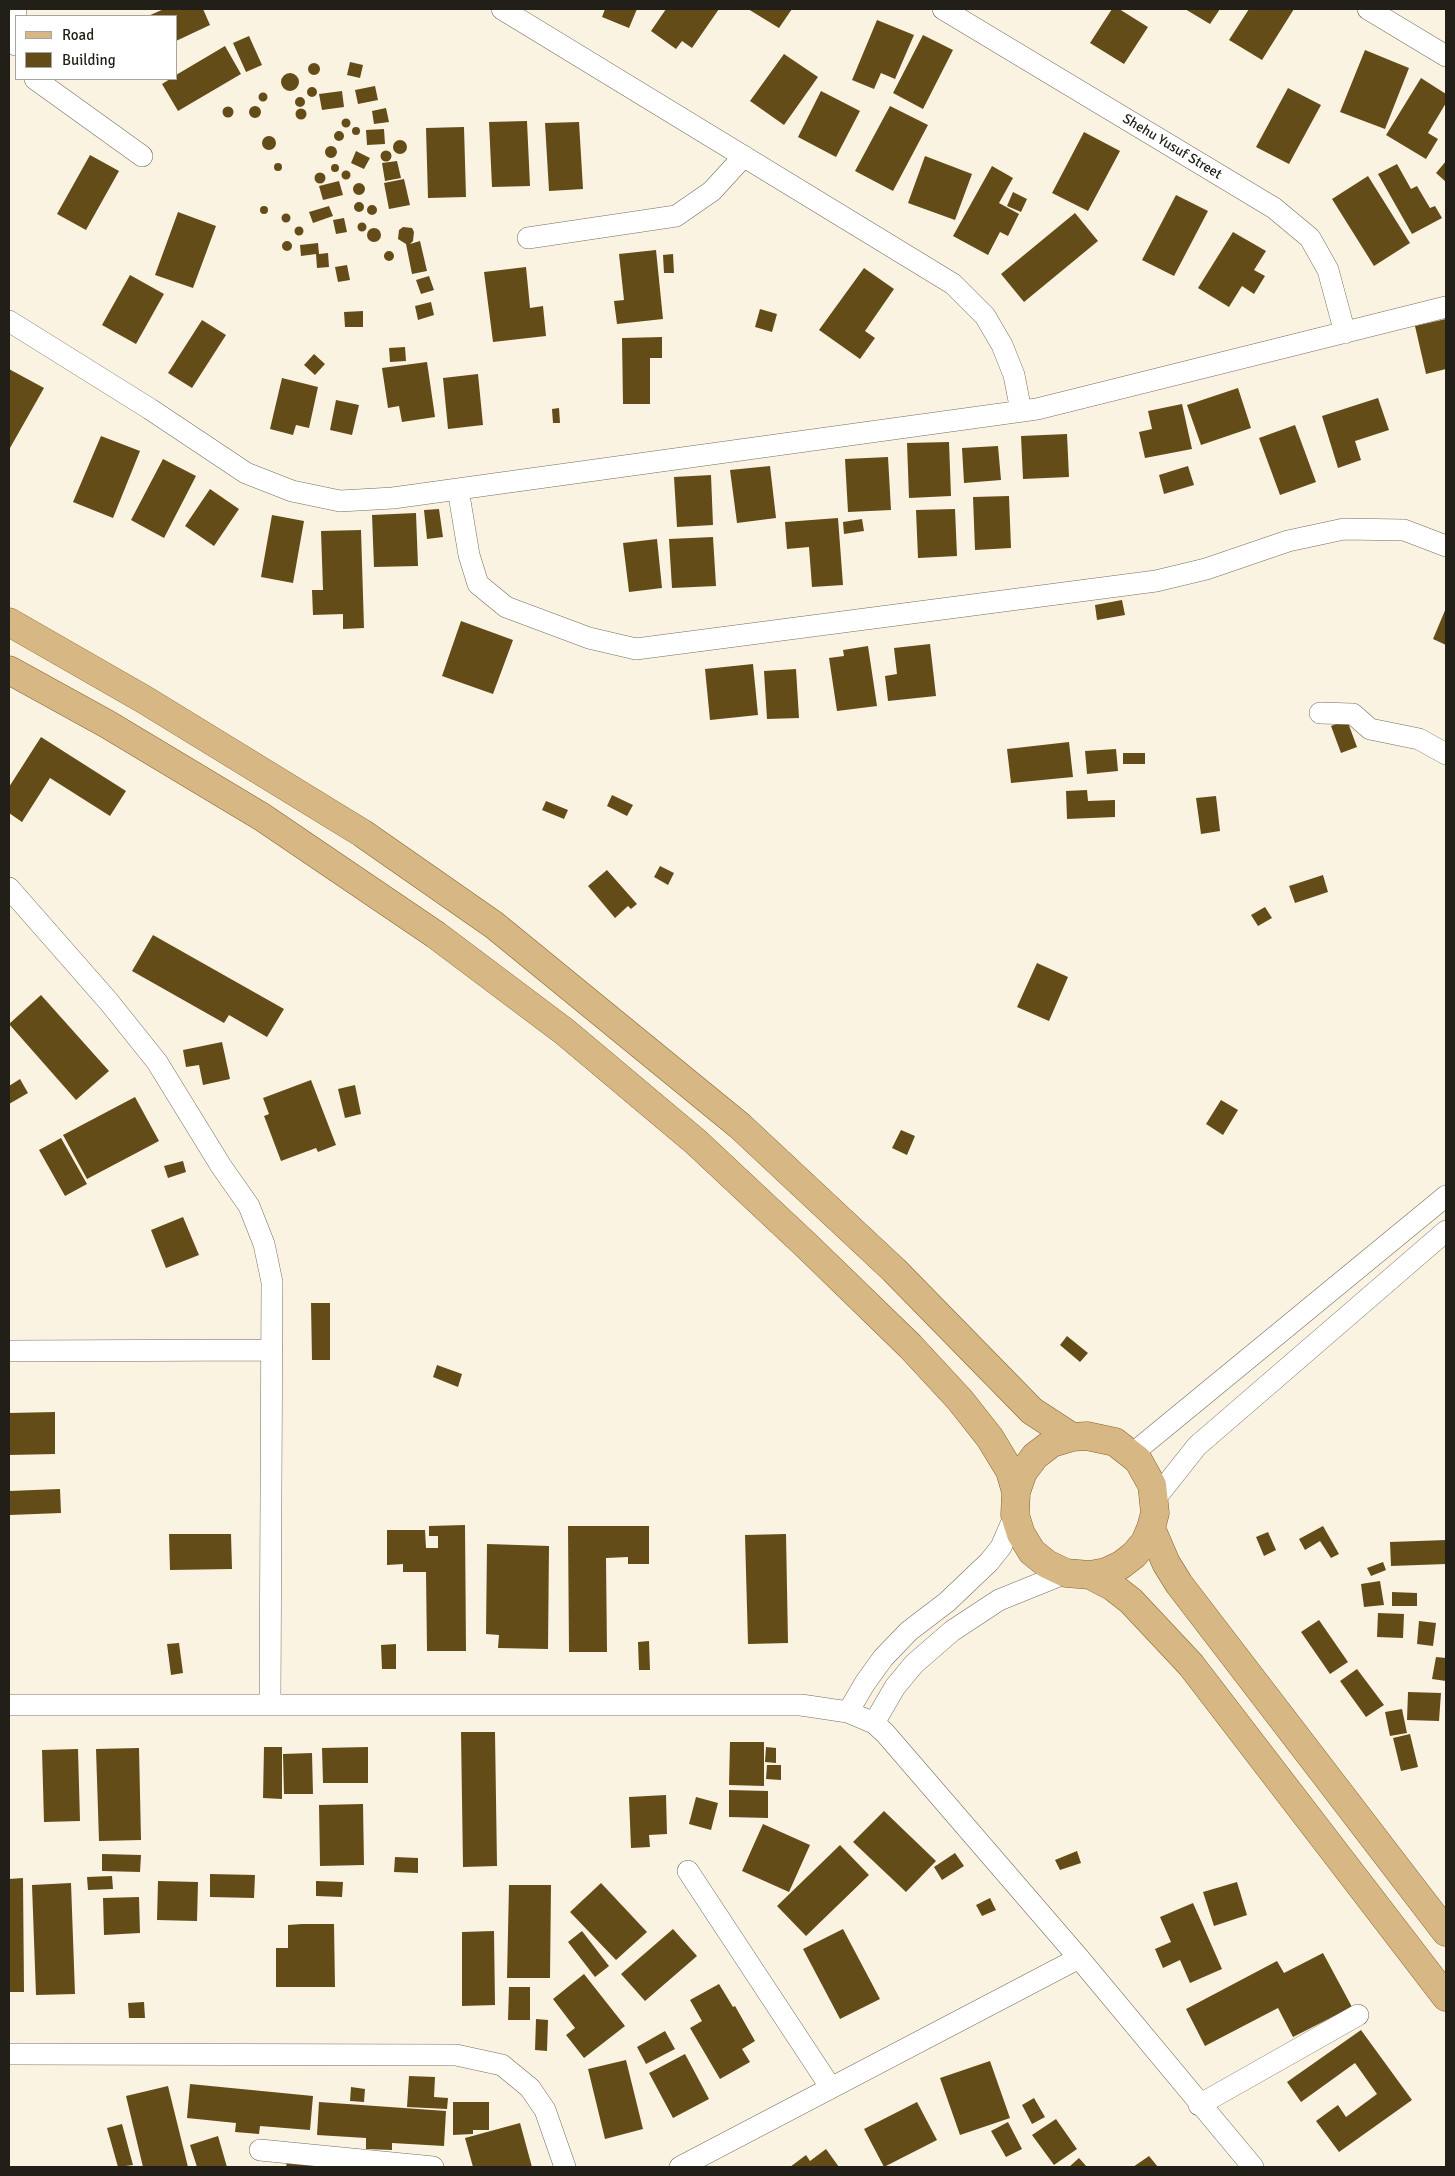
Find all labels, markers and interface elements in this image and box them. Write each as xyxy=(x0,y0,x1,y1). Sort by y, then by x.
legend xyxy=(15,15,178,80)
text: Road xyxy=(62,26,94,44)
text: Building xyxy=(62,51,116,69)
street label: Shehu Yusuf Street xyxy=(1119,111,1225,183)

